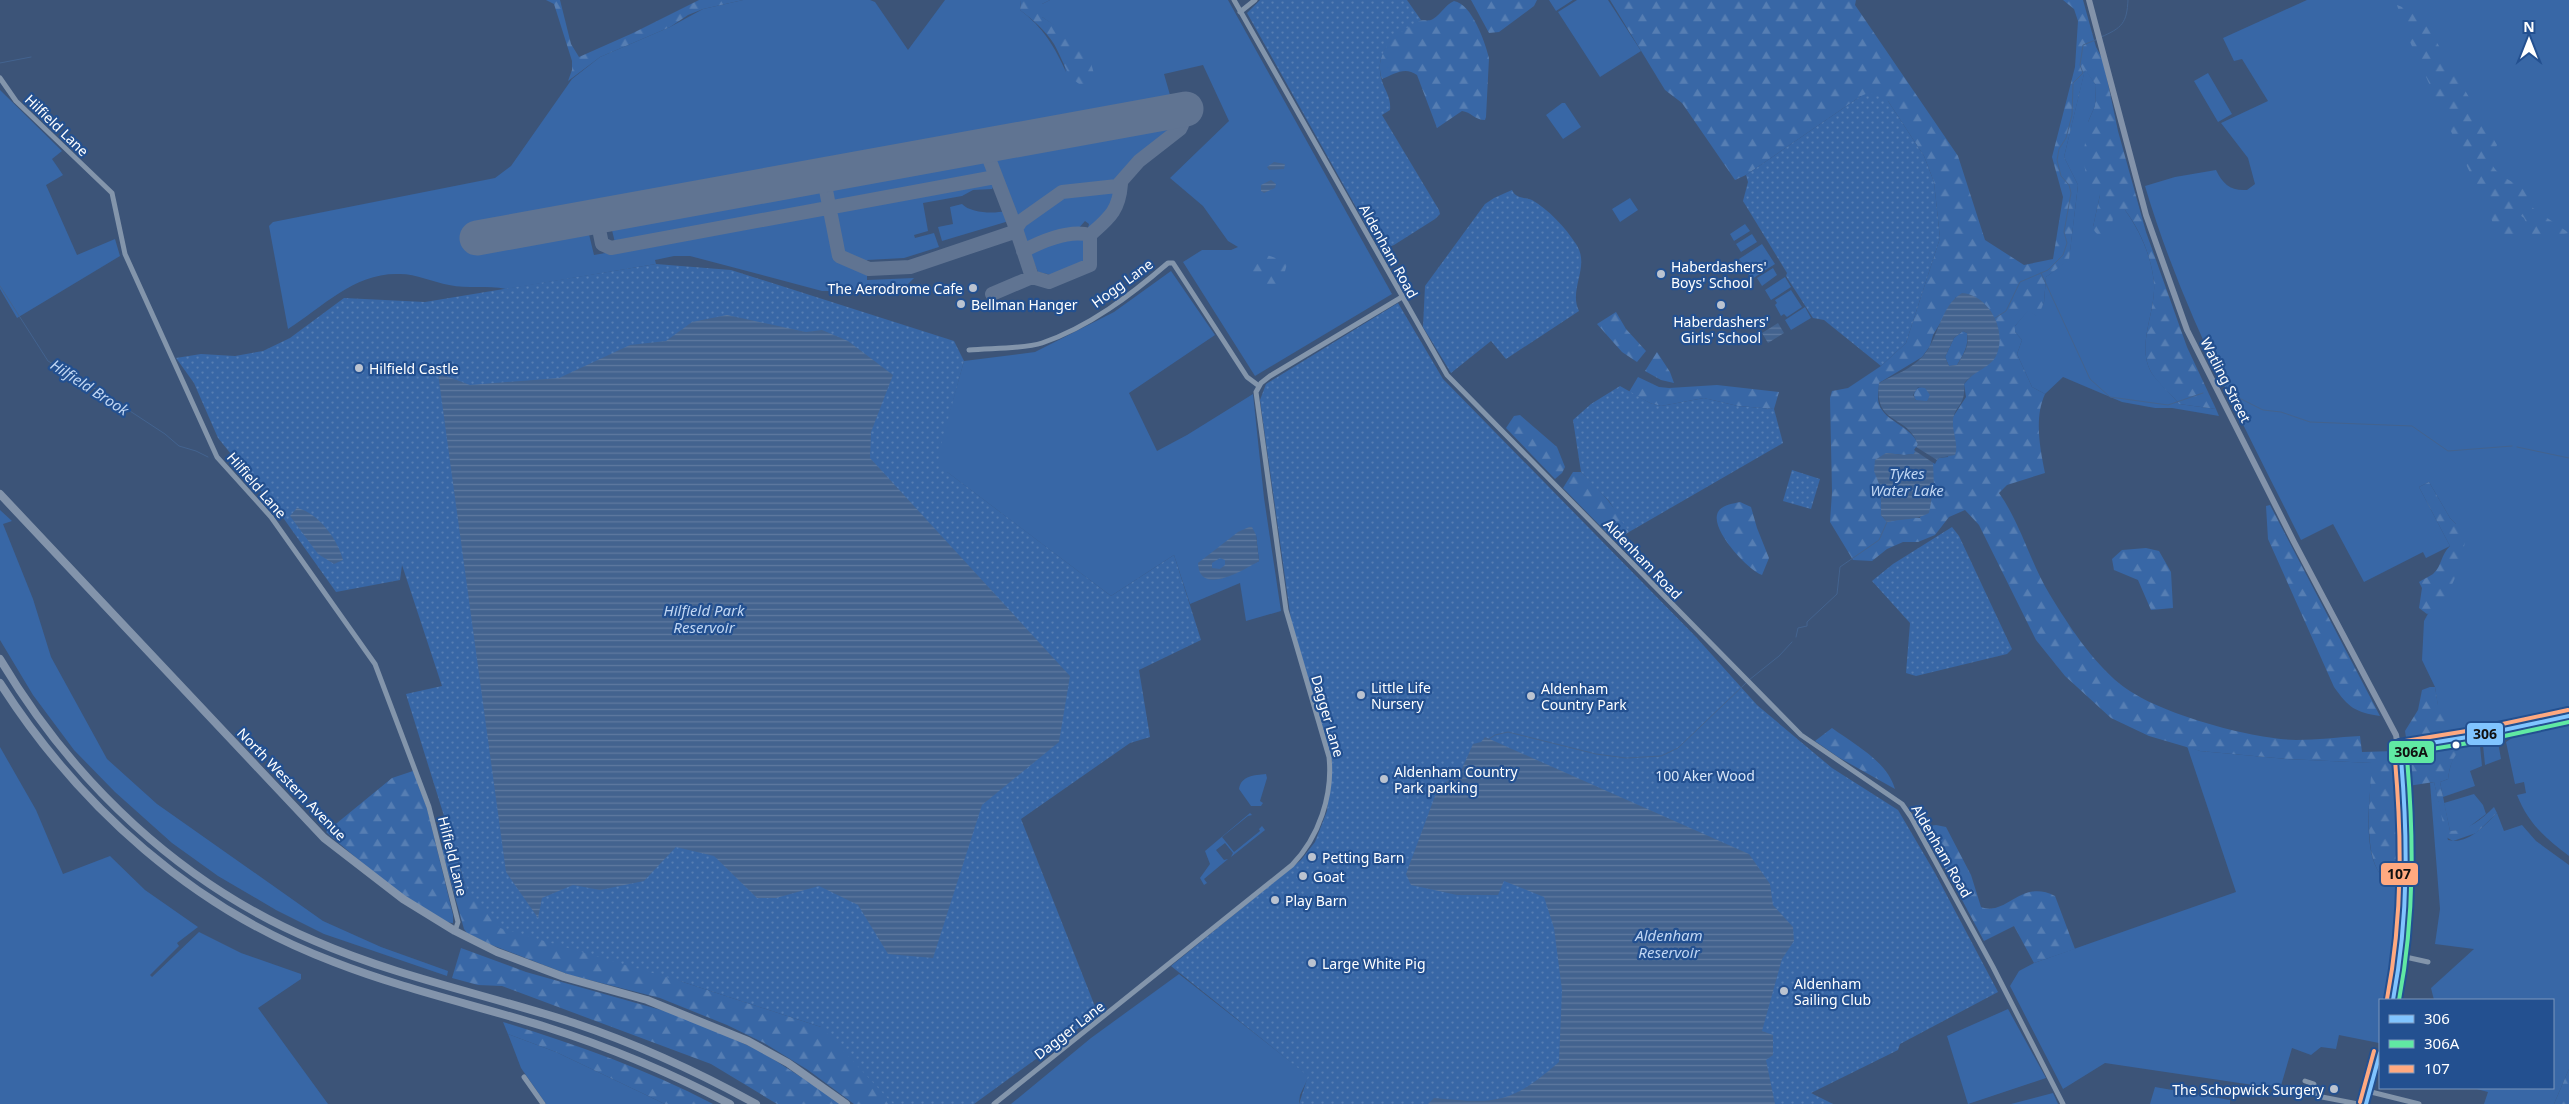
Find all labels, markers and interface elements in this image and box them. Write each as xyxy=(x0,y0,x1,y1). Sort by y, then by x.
north arrow xyxy=(2504,15,2554,65)
text: N xyxy=(2523,17,2535,36)
street label: Hilfield Lane xyxy=(21,90,93,160)
street label: Aldenham Road xyxy=(1355,201,1423,301)
street label: Hogg Lane xyxy=(1088,254,1157,312)
place label: Haberdashers' Boys' School xyxy=(1671,257,1767,292)
marker: Haberdashers' Boys' School xyxy=(1655,268,1667,280)
place label: The Aerodrome Cafe xyxy=(828,279,963,298)
marker: The Aerodrome Cafe xyxy=(967,282,979,294)
place label: Bellman Hanger xyxy=(971,295,1078,314)
marker: Bellman Hanger xyxy=(955,298,967,310)
marker: Haberdashers' Girls' School xyxy=(1715,299,1727,311)
place label: Haberdashers' Girls' School xyxy=(1673,312,1769,347)
street label: Watling Street xyxy=(2196,334,2256,426)
water label: Hilfield Brook xyxy=(47,354,133,420)
place label: Hilfield Castle xyxy=(369,359,459,378)
marker: Hilfield Castle xyxy=(353,362,365,374)
street label: Hilfield Lane xyxy=(223,448,291,522)
water label: Tykes Water Lake xyxy=(1870,463,1944,500)
street label: Aldenham Road xyxy=(1600,515,1686,603)
water label: Hilfield Park Reservoir xyxy=(664,600,745,637)
street label: Dagger Lane xyxy=(1307,673,1349,759)
place label: Little Life Nursery xyxy=(1371,678,1431,713)
place label: Aldenham Country Park xyxy=(1541,679,1627,714)
marker: Little Life Nursery xyxy=(1355,689,1367,701)
marker: Aldenham Country Park xyxy=(1525,690,1537,702)
line badge: 306 xyxy=(2466,722,2504,746)
street label: North Western Avenue xyxy=(233,724,351,845)
text: 306 xyxy=(2473,724,2497,743)
line badge: 306A xyxy=(2388,740,2435,764)
unlabelled marker xyxy=(2451,740,2461,750)
text: 306A xyxy=(2394,742,2428,761)
place label: Aldenham Country Park parking xyxy=(1394,762,1518,797)
park label: 100 Aker Wood xyxy=(1655,766,1755,785)
marker: Aldenham Country Park parking xyxy=(1378,773,1390,785)
street label: Aldenham Road xyxy=(1908,801,1976,901)
street label: Hilfield Lane xyxy=(434,814,472,898)
place label: Petting Barn xyxy=(1322,848,1404,867)
marker: Petting Barn xyxy=(1306,851,1318,863)
line badge: 107 xyxy=(2380,862,2419,886)
text: 107 xyxy=(2387,864,2411,883)
place label: Goat xyxy=(1313,867,1345,886)
marker: Goat xyxy=(1297,870,1309,882)
place label: Play Barn xyxy=(1285,891,1347,910)
marker: Play Barn xyxy=(1269,894,1281,906)
water label: Aldenham Reservoir xyxy=(1634,925,1703,962)
place label: Large White Pig xyxy=(1322,954,1426,973)
marker: Large White Pig xyxy=(1306,957,1318,969)
place label: Aldenham Sailing Club xyxy=(1794,974,1871,1009)
marker: Aldenham Sailing Club xyxy=(1778,985,1790,997)
street label: Dagger Lane xyxy=(1030,996,1108,1063)
legend xyxy=(2379,999,2554,1089)
text: 306 xyxy=(2424,1008,2450,1028)
text: 306A xyxy=(2424,1033,2460,1053)
text: 107 xyxy=(2424,1058,2450,1078)
place label: The Schopwick Surgery xyxy=(2172,1080,2325,1099)
marker: The Schopwick Surgery xyxy=(2328,1083,2340,1095)

